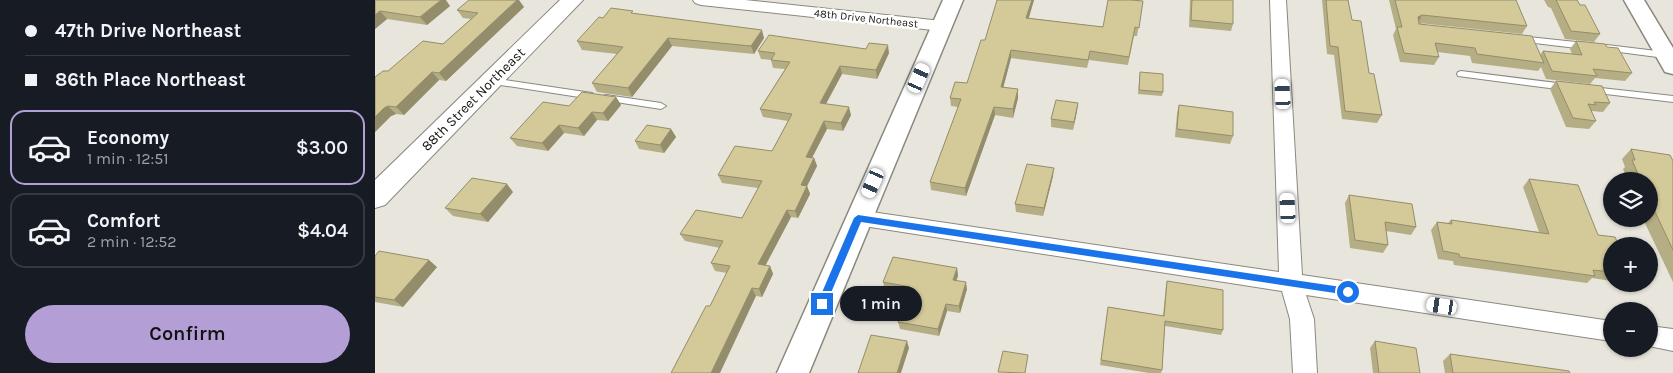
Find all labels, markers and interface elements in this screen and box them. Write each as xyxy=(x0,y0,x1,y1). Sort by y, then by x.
street label: 48th Drive Northeast xyxy=(813,7,919,30)
text: 47th Drive Northeast xyxy=(55,20,241,42)
street label: 88th Street Northeast xyxy=(418,44,529,155)
car xyxy=(906,61,931,95)
text: 86th Place Northeast xyxy=(55,69,246,91)
car xyxy=(1274,79,1291,109)
icon: car xyxy=(27,125,72,170)
text: Economy xyxy=(87,127,169,149)
text: $3.00 xyxy=(296,137,348,159)
text: 1 min · 12:51 xyxy=(87,149,169,168)
car xyxy=(860,166,885,200)
map controls xyxy=(1603,172,1658,357)
button: layers xyxy=(1603,172,1658,227)
car xyxy=(1279,193,1296,223)
icon: car xyxy=(27,208,72,253)
text: Comfort xyxy=(87,210,161,232)
text: $4.04 xyxy=(297,220,348,242)
text: 2 min · 12:52 xyxy=(87,232,176,251)
button: + xyxy=(1603,237,1658,292)
route start xyxy=(1337,281,1359,303)
callout: 1 min xyxy=(839,286,922,322)
route end xyxy=(811,293,833,315)
text: 1 min xyxy=(861,294,901,313)
car xyxy=(1426,296,1457,316)
button: − xyxy=(1603,302,1658,357)
button: Confirm xyxy=(25,305,350,363)

